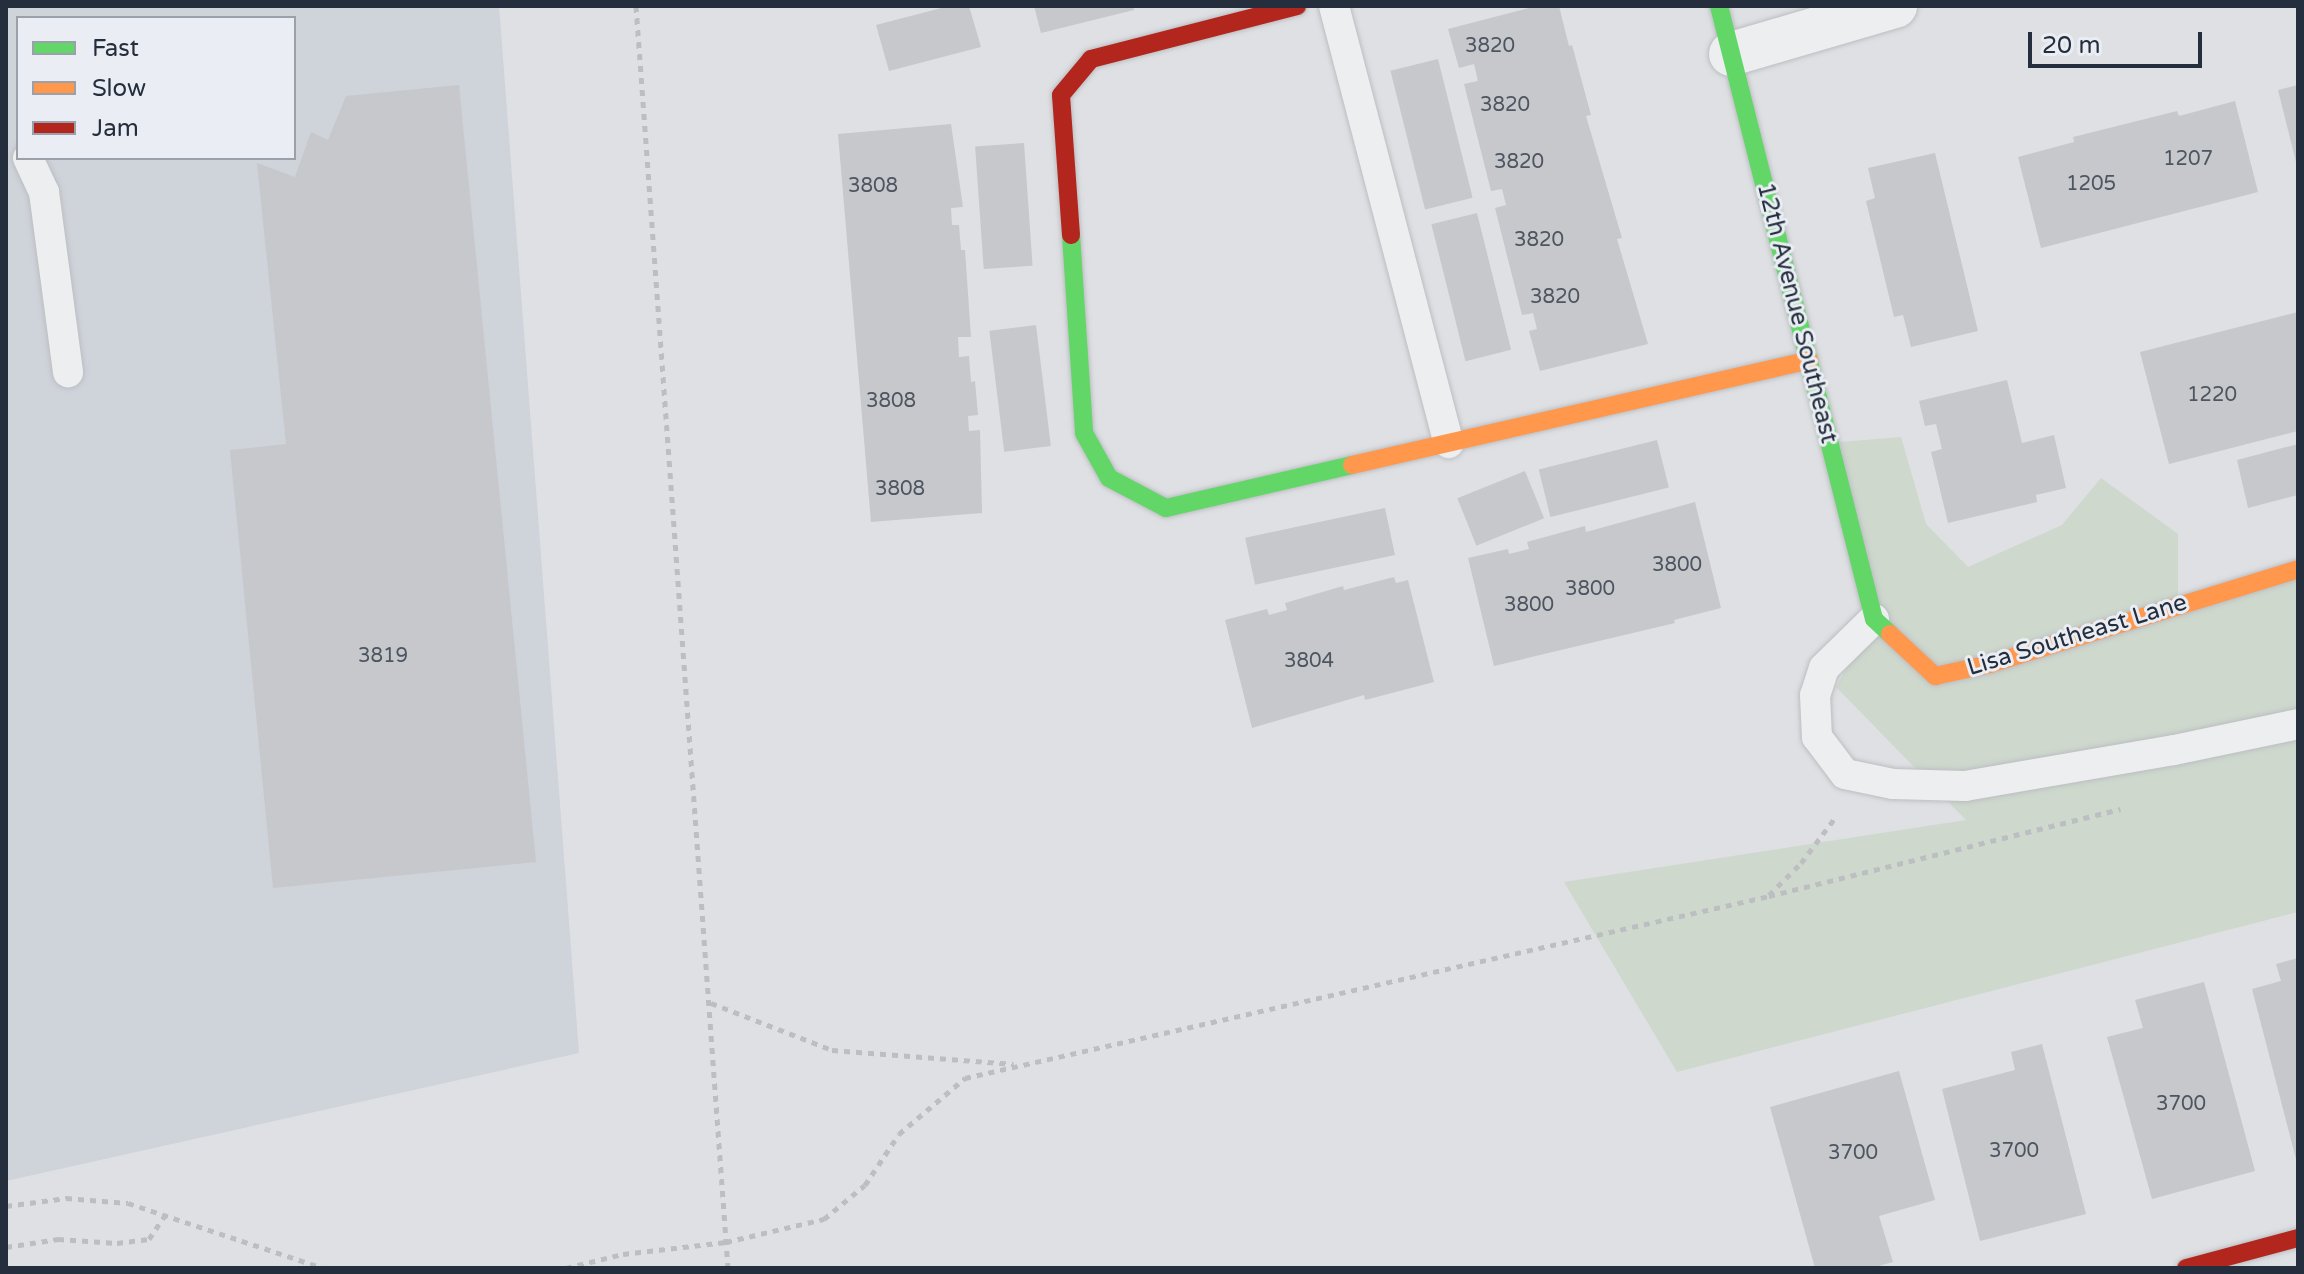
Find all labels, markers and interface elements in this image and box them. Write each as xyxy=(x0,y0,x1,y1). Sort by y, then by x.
legend xyxy=(16,16,296,160)
scale bar xyxy=(2032,16,2206,66)
text: 20 m xyxy=(2042,31,2100,60)
text: Fast xyxy=(92,34,139,63)
house number: 3820 xyxy=(1465,34,1515,58)
text: Slow xyxy=(92,74,146,103)
house number: 3820 xyxy=(1480,93,1530,117)
text: Jam xyxy=(92,114,139,143)
house number: 1207 xyxy=(2163,147,2213,171)
house number: 3820 xyxy=(1494,150,1544,174)
house number: 1205 xyxy=(2066,172,2116,196)
house number: 3808 xyxy=(848,174,898,198)
street label: 12th Avenue Southeast xyxy=(1751,180,1843,446)
house number: 3820 xyxy=(1514,228,1564,252)
house number: 3820 xyxy=(1530,285,1580,309)
house number: 1220 xyxy=(2187,383,2237,407)
house number: 3808 xyxy=(866,389,916,413)
house number: 3808 xyxy=(875,477,925,501)
house number: 3800 xyxy=(1652,553,1702,577)
house number: 3800 xyxy=(1565,577,1615,601)
street label: Lisa Southeast Lane xyxy=(1964,588,2190,682)
house number: 3800 xyxy=(1504,593,1554,617)
house number: 3819 xyxy=(358,644,408,668)
house number: 3804 xyxy=(1284,649,1334,673)
house number: 3700 xyxy=(2156,1092,2206,1116)
house number: 3700 xyxy=(1989,1139,2039,1163)
house number: 3700 xyxy=(1828,1141,1878,1165)

